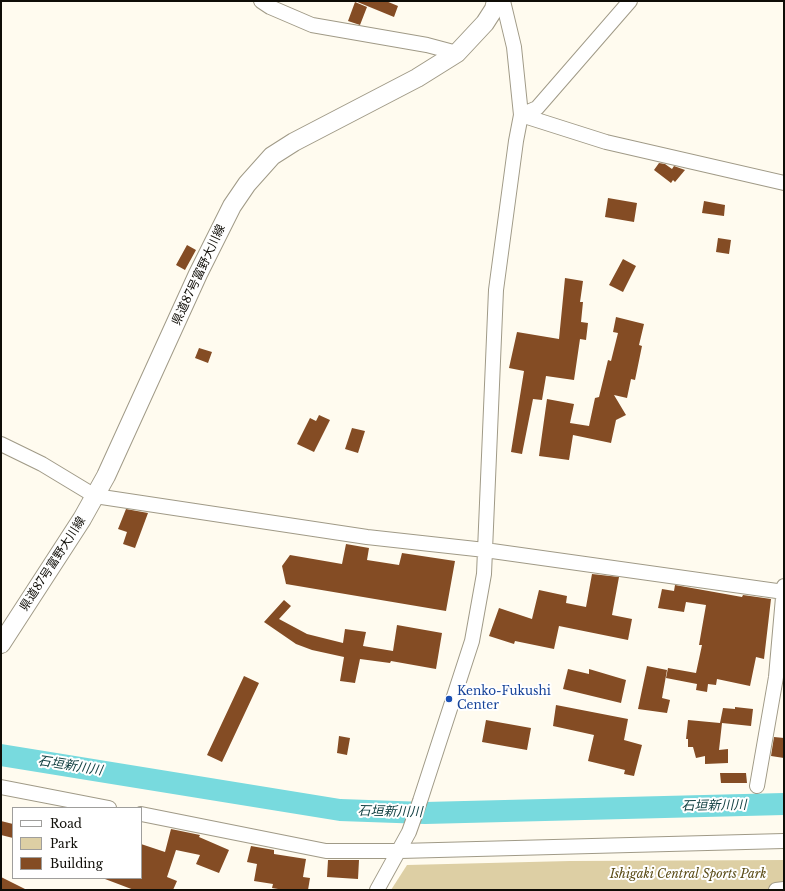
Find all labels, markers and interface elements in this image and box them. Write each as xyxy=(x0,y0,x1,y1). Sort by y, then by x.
street label: 県道87号富野大川線 xyxy=(169,222,229,328)
street label: 県道87号富野大川線 xyxy=(17,514,89,614)
place label: Kenko-Fukushi Center xyxy=(457,685,551,713)
marker: Kenko-Fukushi Center xyxy=(444,694,454,704)
water label: 石垣新川川 xyxy=(37,753,103,779)
water label: 石垣新川川 xyxy=(681,798,747,814)
water label: 石垣新川川 xyxy=(357,804,423,820)
legend xyxy=(12,807,142,879)
text: Road xyxy=(50,816,82,831)
text: Park xyxy=(50,836,78,851)
text: Building xyxy=(50,856,103,871)
park label: Ishigaki Central Sports Park xyxy=(610,868,766,882)

